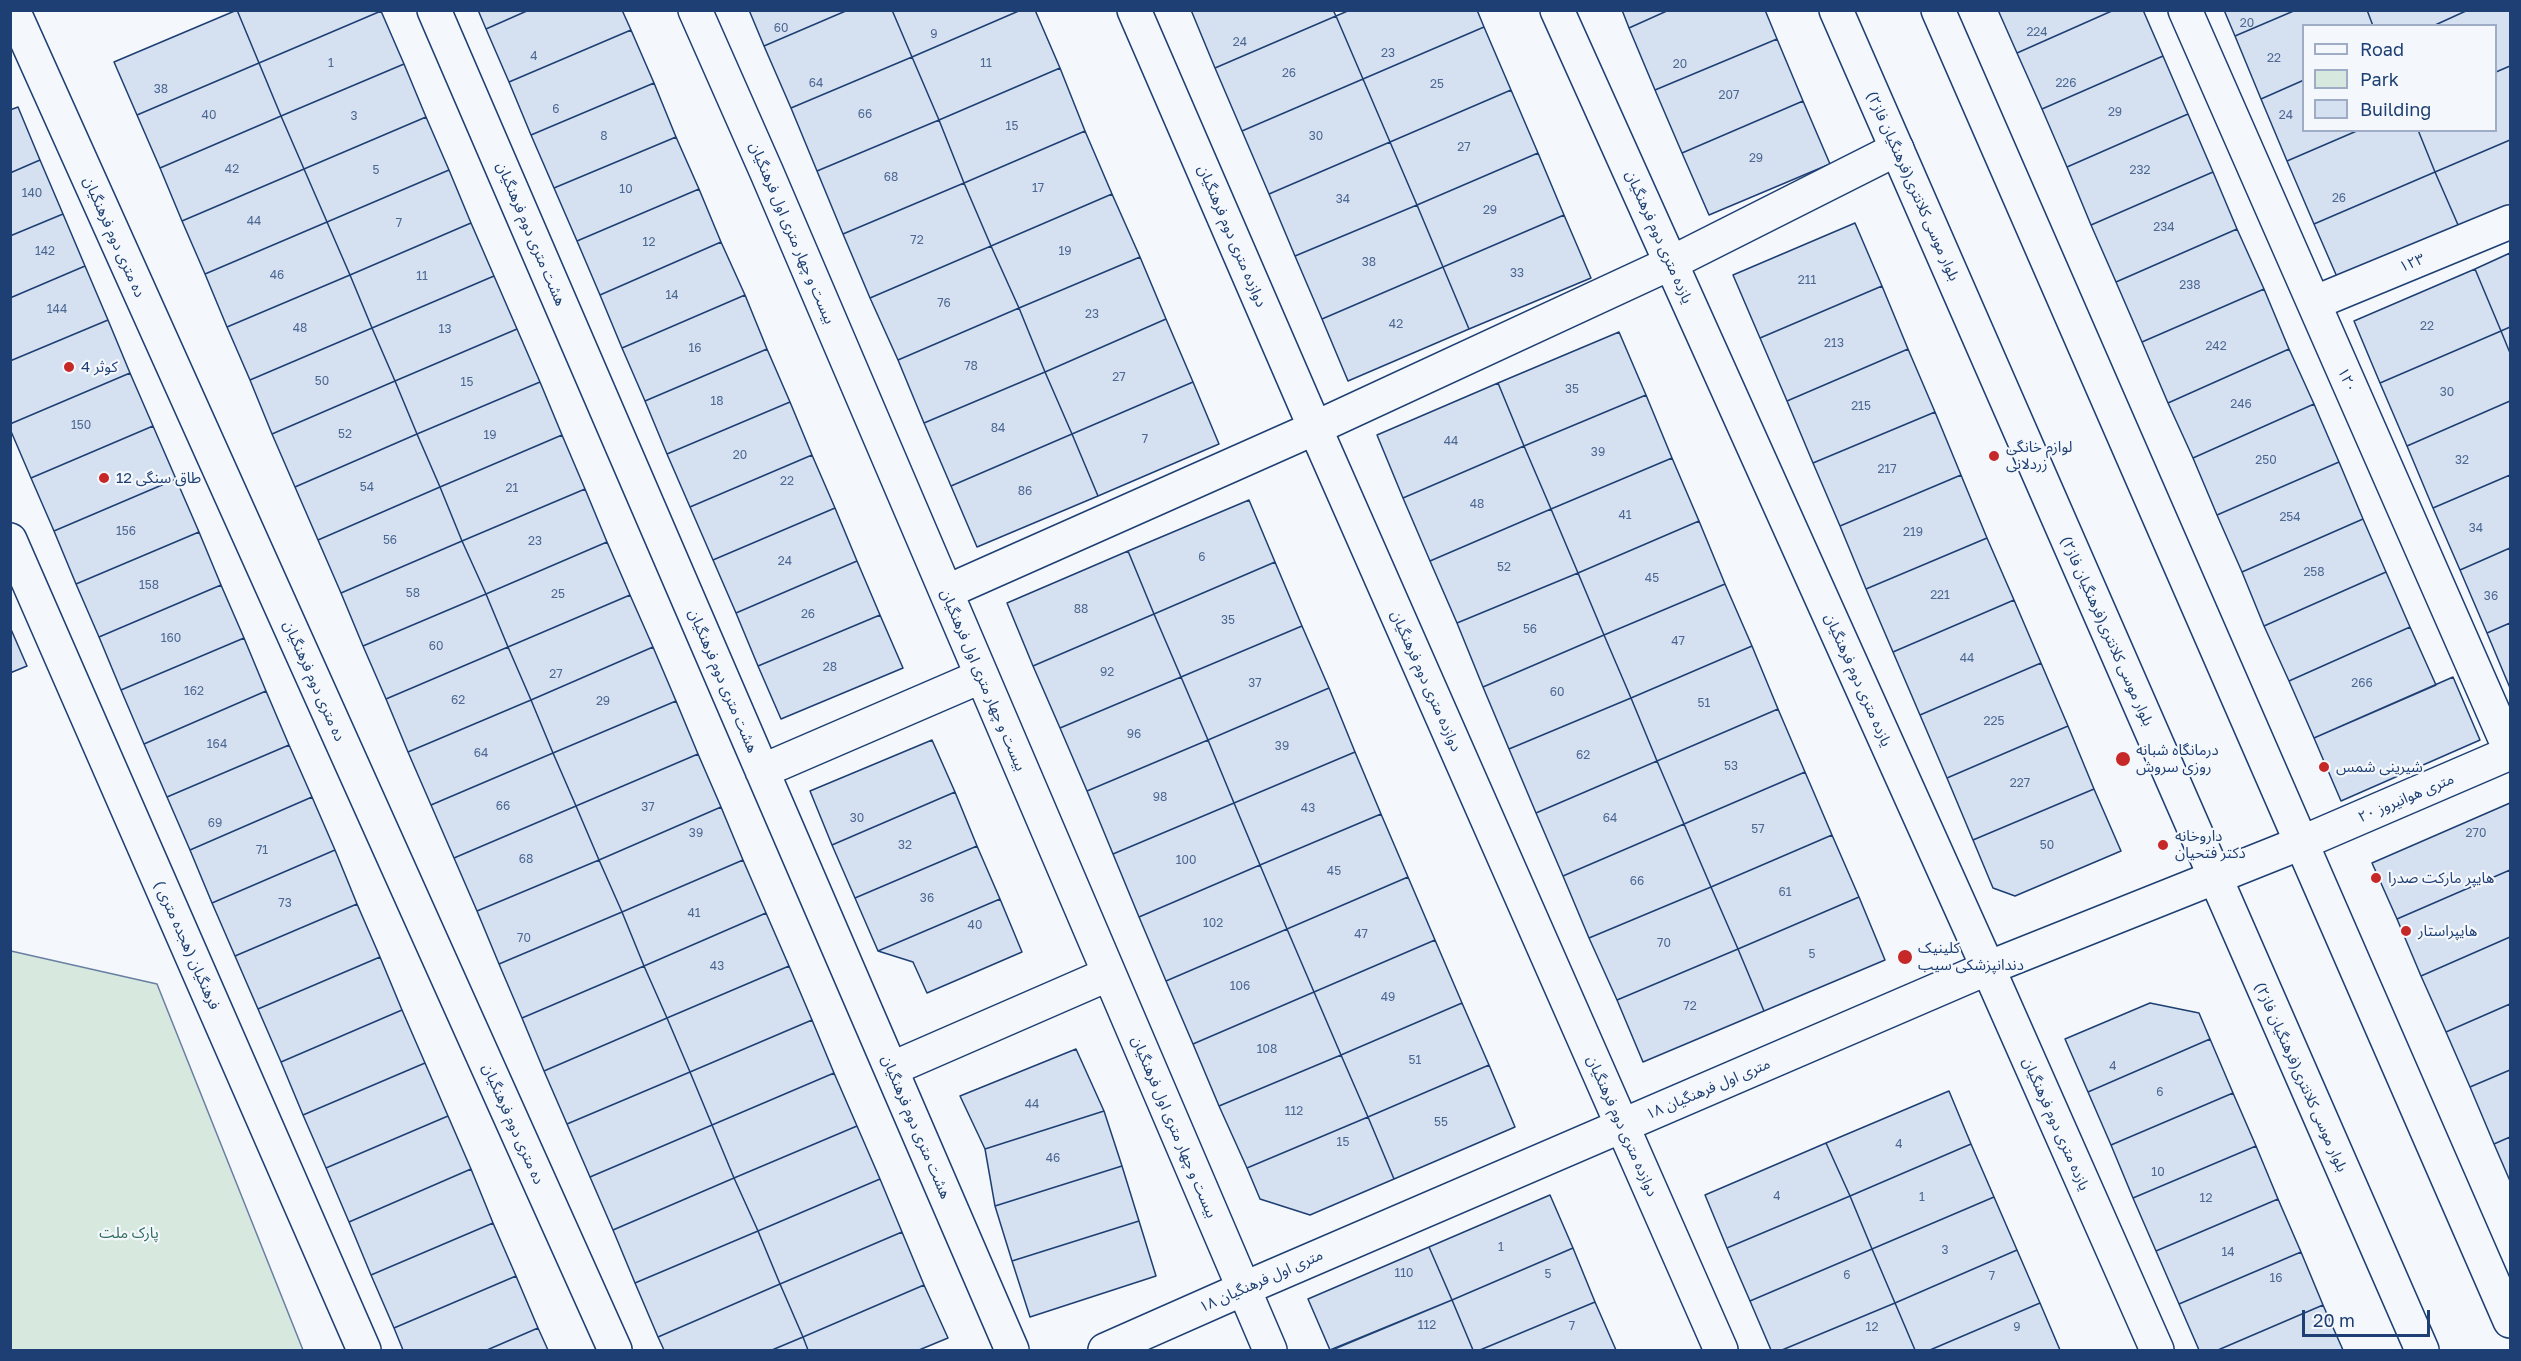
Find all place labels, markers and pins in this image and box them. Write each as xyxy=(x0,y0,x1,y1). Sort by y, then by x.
place label: کوثر 4 xyxy=(81,358,118,376)
marker: کوثر 4 xyxy=(62,360,76,374)
place label: لوازم خانگی زردلانی xyxy=(2006,438,2072,473)
marker: لوازم خانگی زردلانی xyxy=(1987,449,2001,463)
place label: طاق سنگی 12 xyxy=(116,469,201,487)
marker: طاق سنگی 12 xyxy=(97,471,111,485)
place label: درمانگاه شبانه روزی سروش xyxy=(2136,741,2219,776)
marker: درمانگاه شبانه روزی سروش xyxy=(2114,750,2132,768)
place label: شیرینی شمس xyxy=(2336,758,2423,776)
marker: شیرینی شمس xyxy=(2317,760,2331,774)
place label: داروخانه دکتر فتحیان xyxy=(2175,827,2246,862)
marker: داروخانه دکتر فتحیان xyxy=(2156,838,2170,852)
place label: هایپر مارکت صدرا xyxy=(2388,869,2494,887)
marker: هایپر مارکت صدرا xyxy=(2369,871,2383,885)
place label: هایپراستار xyxy=(2418,922,2477,940)
marker: هایپراستار xyxy=(2399,924,2413,938)
place label: کلینیک دندانپزشکی سیب xyxy=(1918,939,2024,974)
marker: کلینیک دندانپزشکی سیب xyxy=(1896,948,1914,966)

